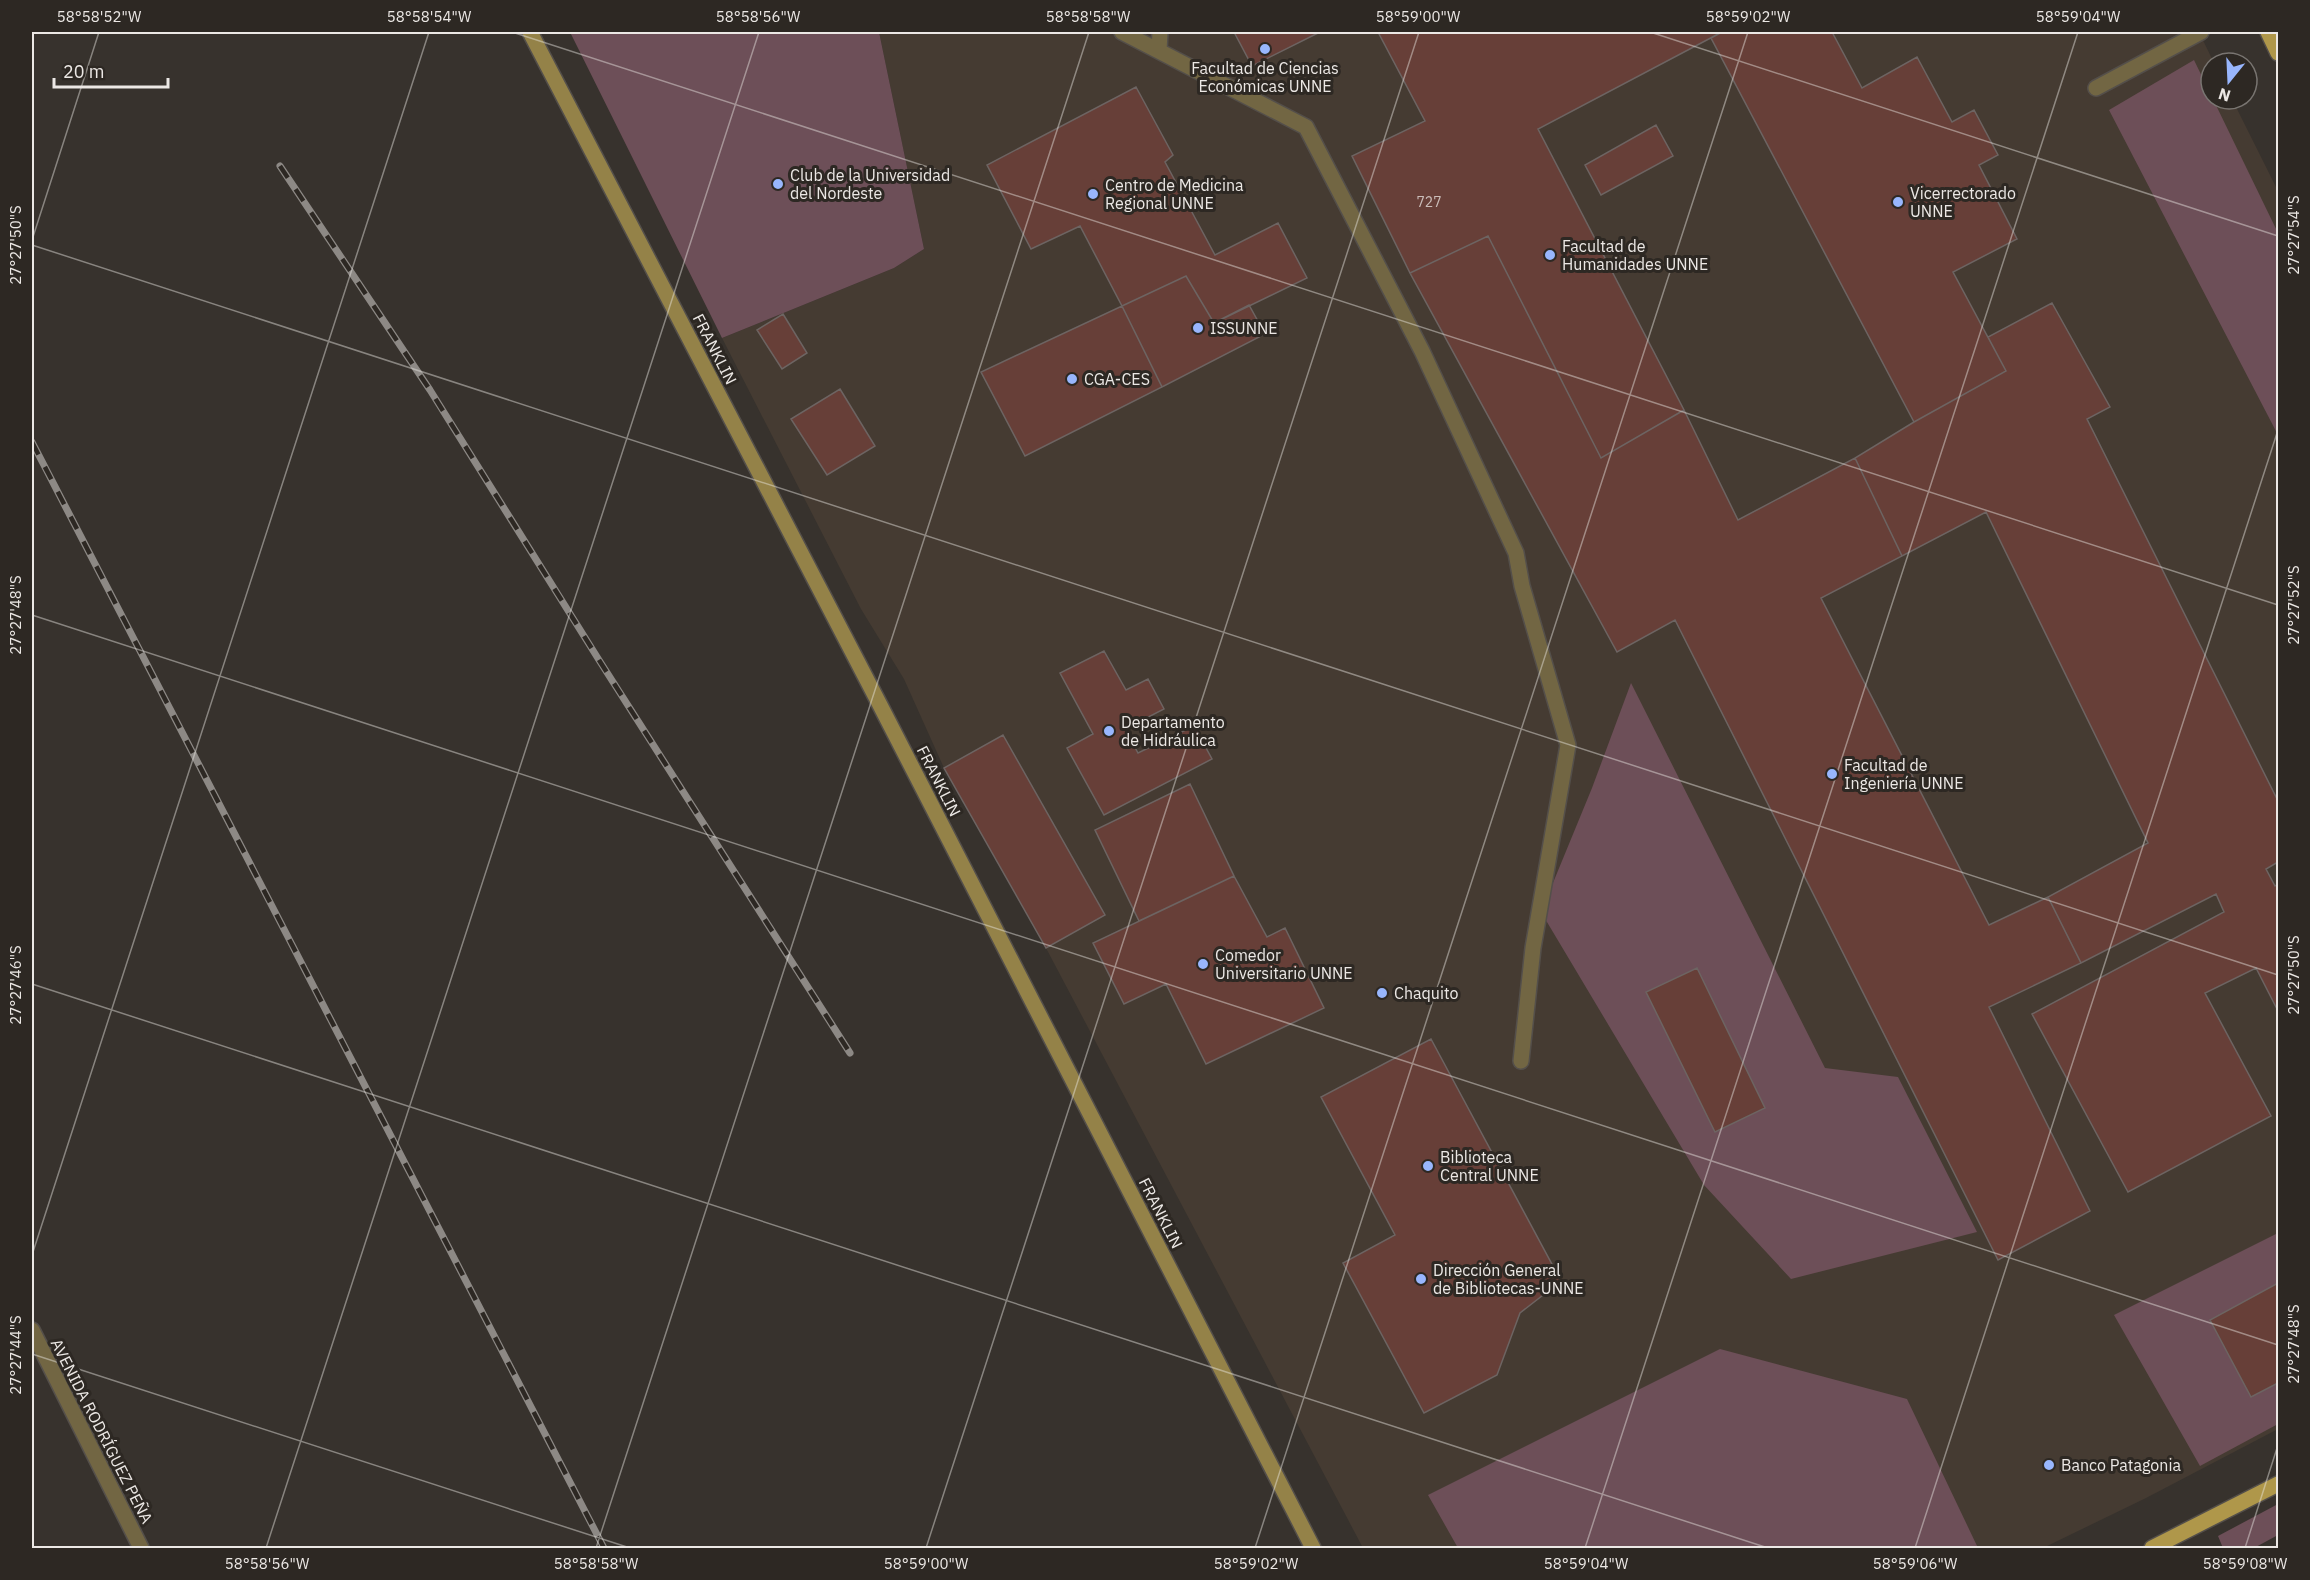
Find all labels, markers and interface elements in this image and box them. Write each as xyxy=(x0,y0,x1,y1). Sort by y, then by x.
text: 58°58'52"W xyxy=(57,7,142,26)
text: 58°58'54"W xyxy=(387,7,472,26)
text: 58°58'56"W xyxy=(716,7,801,26)
text: 58°58'58"W xyxy=(1046,7,1131,26)
text: 58°59'00"W xyxy=(1376,7,1461,26)
text: 58°59'02"W xyxy=(1706,7,1791,26)
text: 58°59'04"W xyxy=(2036,7,2121,26)
marker: Facultad de Ciencias Económicas UNNE xyxy=(1258,42,1272,56)
scale bar xyxy=(54,51,168,89)
north arrow xyxy=(2199,51,2259,111)
place label: Facultad de Ciencias Económicas UNNE xyxy=(1191,58,1339,96)
text: 20 m xyxy=(63,60,105,83)
text: N xyxy=(2216,84,2233,107)
place label: Club de la Universidad del Nordeste xyxy=(790,165,950,203)
place label: Centro de Medicina Regional UNNE xyxy=(1105,175,1244,213)
marker: Club de la Universidad del Nordeste xyxy=(771,177,785,191)
place label: Vicerrectorado UNNE xyxy=(1910,183,2016,221)
marker: Centro de Medicina Regional UNNE xyxy=(1086,187,1100,201)
house number: 727 xyxy=(1416,193,1442,211)
marker: Vicerrectorado UNNE xyxy=(1891,195,1905,209)
text: 27°27'54"S xyxy=(2284,195,2303,275)
text: 27°27'50"S xyxy=(6,205,25,285)
place label: Facultad de Humanidades UNNE xyxy=(1562,236,1708,274)
marker: Facultad de Humanidades UNNE xyxy=(1543,248,1557,262)
street label: FRANKLIN xyxy=(689,310,741,388)
place label: ISSUNNE xyxy=(1210,318,1278,338)
marker: ISSUNNE xyxy=(1191,321,1205,335)
place label: CGA-CES xyxy=(1084,369,1150,389)
marker: CGA-CES xyxy=(1065,372,1079,386)
text: 27°27'52"S xyxy=(2284,565,2303,645)
text: 27°27'48"S xyxy=(6,575,25,655)
place label: Departamento de Hidráulica xyxy=(1121,712,1225,750)
marker: Departamento de Hidráulica xyxy=(1102,724,1116,738)
street label: FRANKLIN xyxy=(913,742,965,820)
place label: Facultad de Ingeniería UNNE xyxy=(1844,755,1964,793)
marker: Facultad de Ingeniería UNNE xyxy=(1825,767,1839,781)
text: 27°27'50"S xyxy=(2284,935,2303,1015)
text: 27°27'46"S xyxy=(6,945,25,1025)
place label: Comedor Universitario UNNE xyxy=(1215,945,1353,983)
marker: Comedor Universitario UNNE xyxy=(1196,957,1210,971)
place label: Chaquito xyxy=(1394,983,1458,1003)
marker: Chaquito xyxy=(1375,986,1389,1000)
place label: Biblioteca Central UNNE xyxy=(1440,1147,1539,1185)
marker: Biblioteca Central UNNE xyxy=(1421,1159,1435,1173)
street label: FRANKLIN xyxy=(1135,1174,1187,1252)
place label: Dirección General de Bibliotecas-UNNE xyxy=(1433,1260,1584,1298)
marker: Dirección General de Bibliotecas-UNNE xyxy=(1414,1272,1428,1286)
text: 27°27'48"S xyxy=(2284,1304,2303,1384)
text: 27°27'44"S xyxy=(6,1315,25,1395)
street label: AVENIDA RODRÍGUEZ PEÑA xyxy=(47,1335,158,1527)
place label: Banco Patagonia xyxy=(2061,1455,2181,1475)
marker: Banco Patagonia xyxy=(2042,1458,2056,1472)
text: 58°58'56"W xyxy=(225,1554,310,1573)
text: 58°58'58"W xyxy=(554,1554,639,1573)
text: 58°59'00"W xyxy=(884,1554,969,1573)
text: 58°59'02"W xyxy=(1214,1554,1299,1573)
text: 58°59'04"W xyxy=(1544,1554,1629,1573)
text: 58°59'06"W xyxy=(1873,1554,1958,1573)
text: 58°59'08"W xyxy=(2203,1554,2288,1573)

